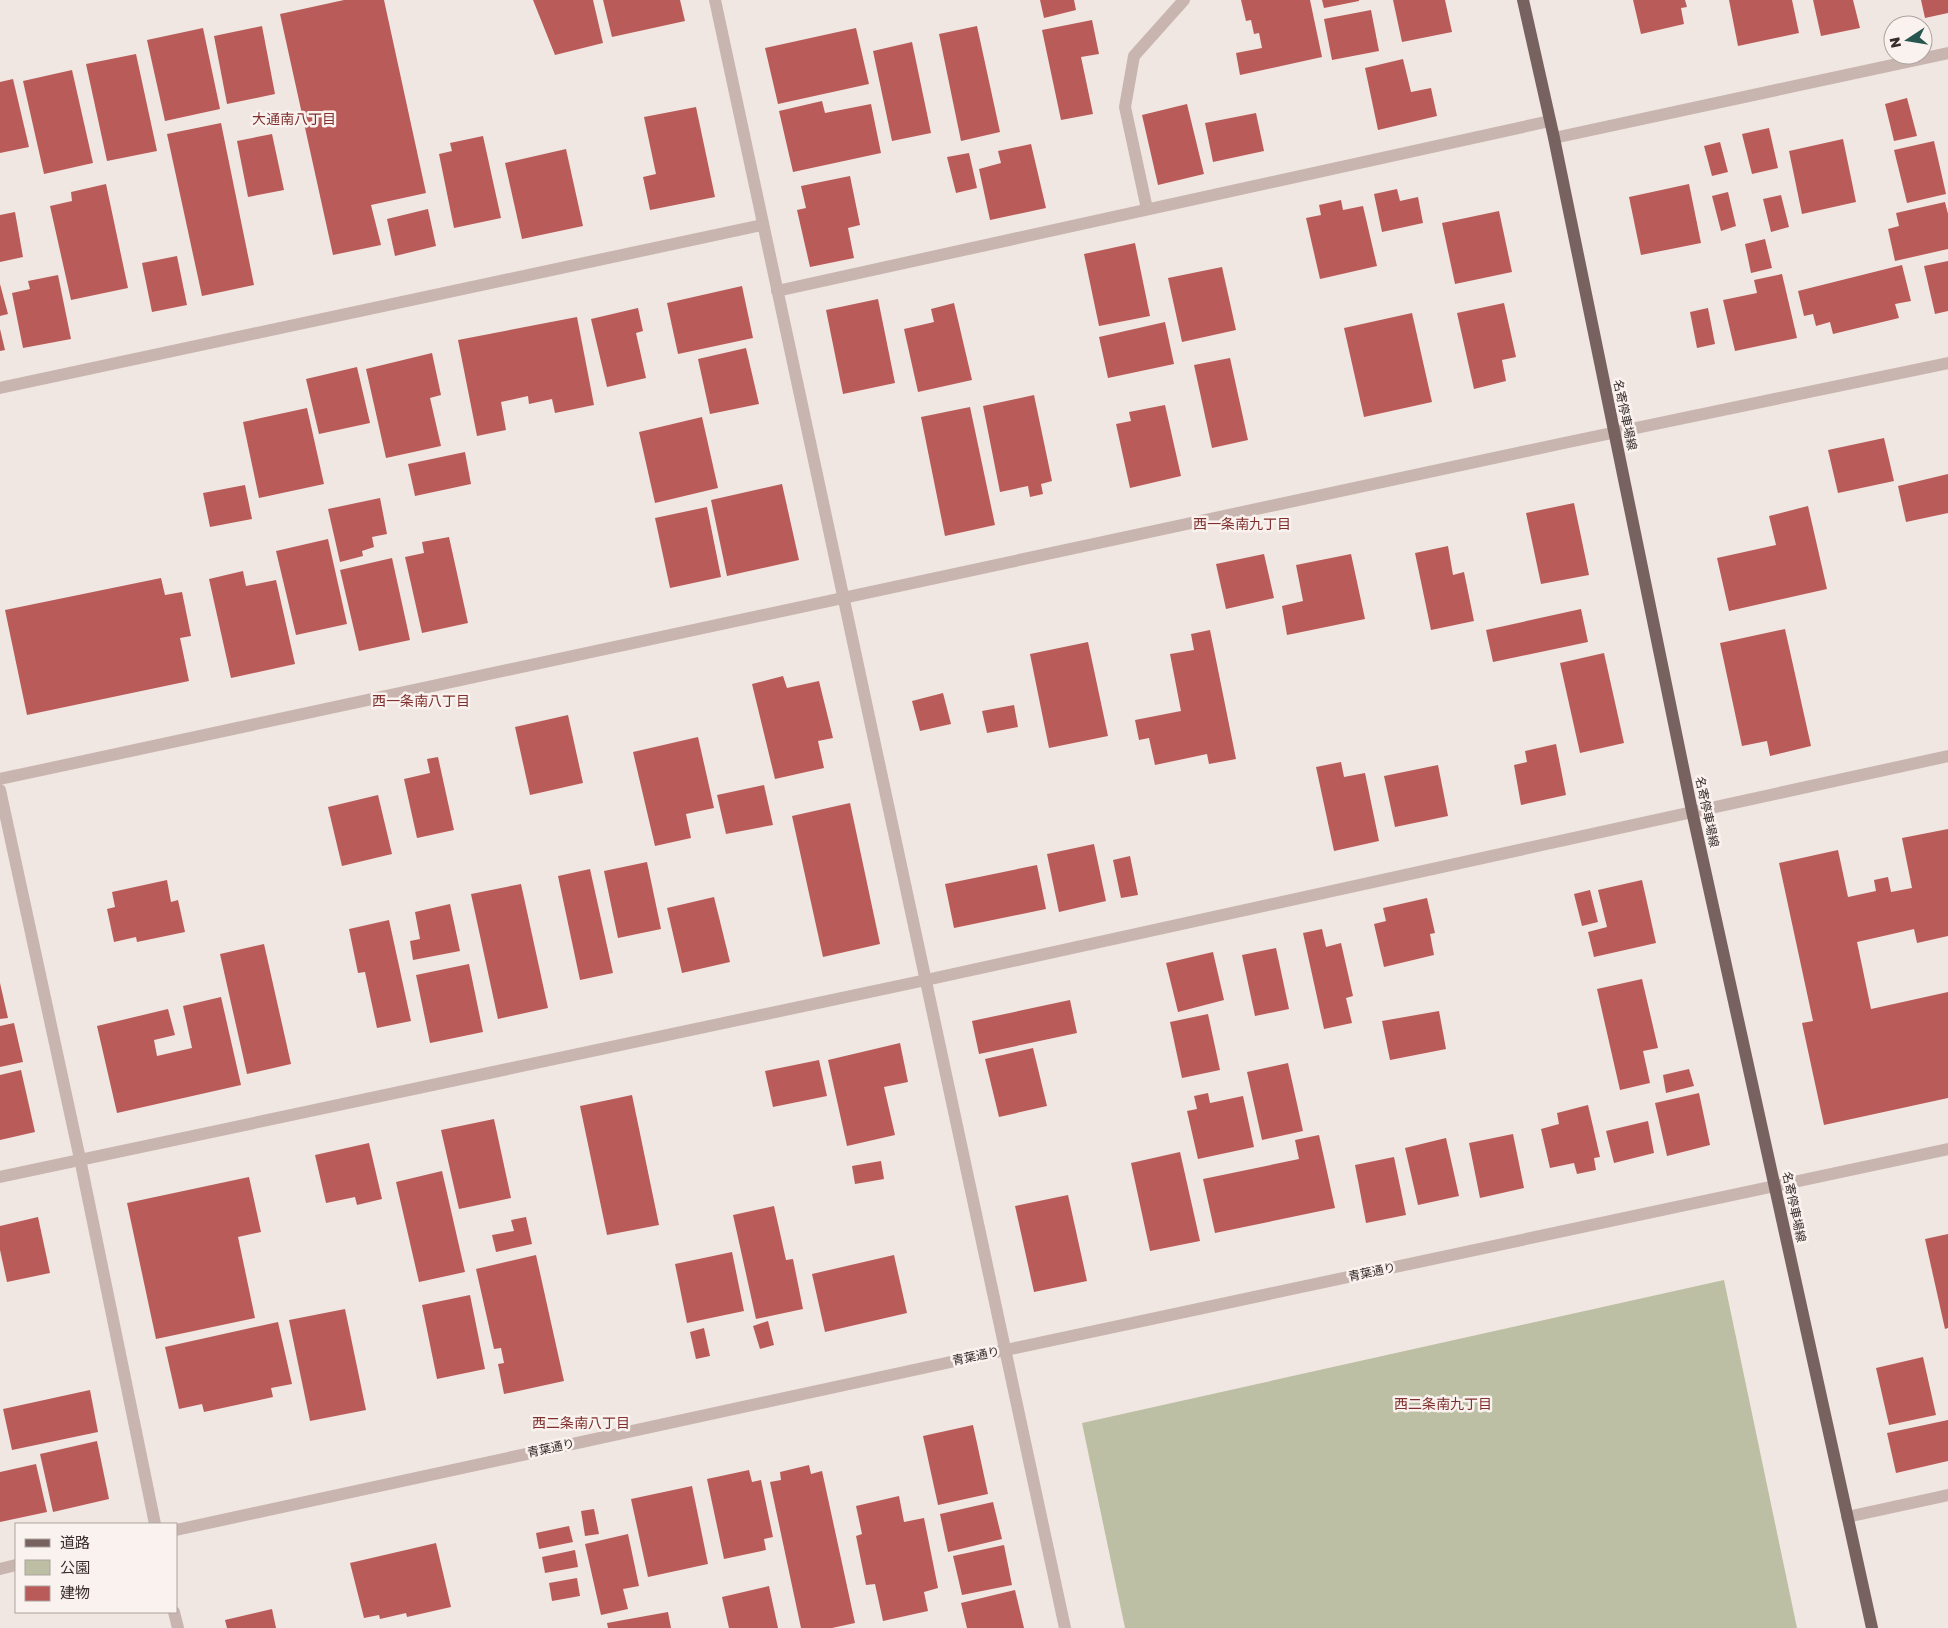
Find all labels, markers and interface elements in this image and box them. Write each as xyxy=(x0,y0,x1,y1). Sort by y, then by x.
north arrow xyxy=(1883,15,1933,65)
text: N xyxy=(1885,36,1904,50)
district label: 大通南八丁目 xyxy=(252,110,336,127)
street label: 名寄停車場線 xyxy=(1611,378,1640,452)
district label: 西一条南九丁目 xyxy=(1193,515,1291,532)
district label: 西一条南八丁目 xyxy=(372,692,470,709)
street label: 名寄停車場線 xyxy=(1693,775,1722,849)
street label: 名寄停車場線 xyxy=(1780,1170,1809,1244)
street label: 青葉通り xyxy=(1347,1259,1397,1284)
street label: 青葉通り xyxy=(951,1343,1001,1368)
district label: 西二条南九丁目 xyxy=(1394,1395,1492,1412)
district label: 西二条南八丁目 xyxy=(532,1414,630,1431)
street label: 青葉通り xyxy=(526,1435,576,1460)
legend xyxy=(15,1523,178,1613)
text: 道路 xyxy=(60,1533,90,1551)
text: 公園 xyxy=(60,1558,90,1576)
text: 建物 xyxy=(60,1583,90,1601)

